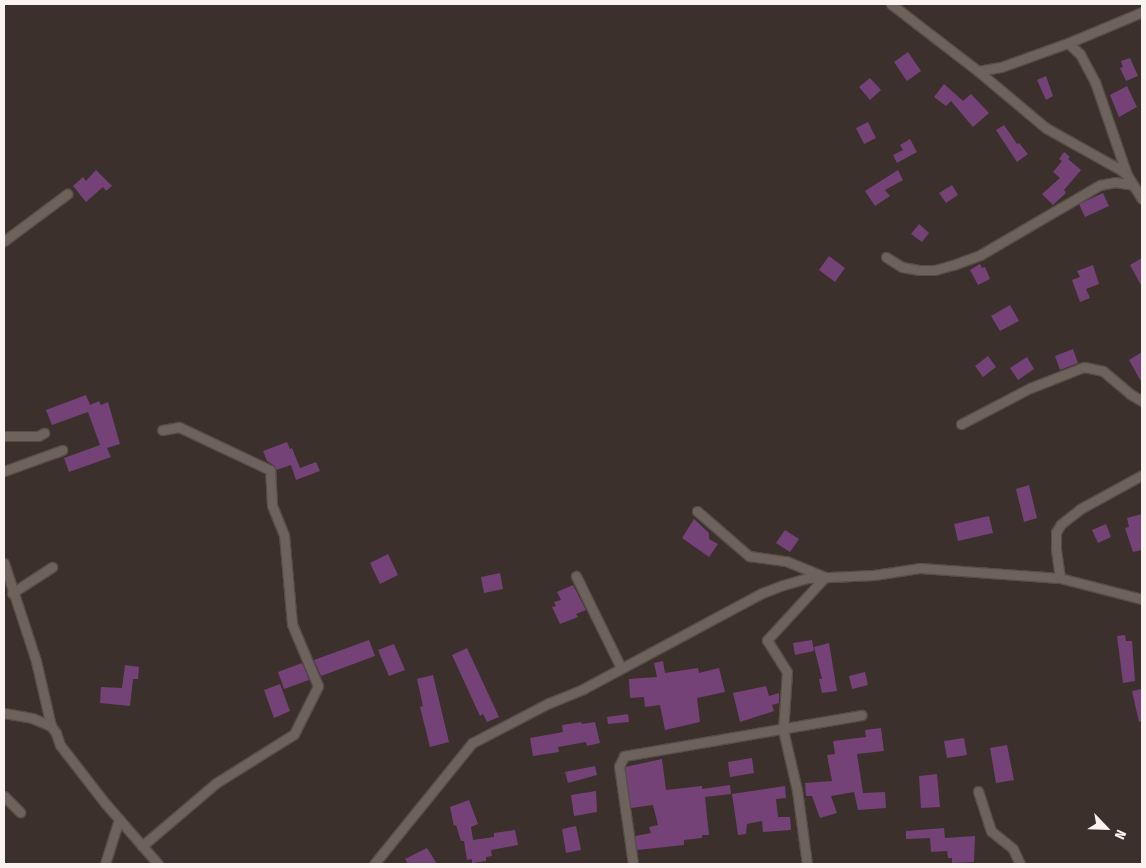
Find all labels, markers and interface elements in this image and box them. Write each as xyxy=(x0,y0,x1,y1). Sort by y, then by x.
north arrow xyxy=(1081,803,1131,853)
text: N xyxy=(1111,827,1130,842)

